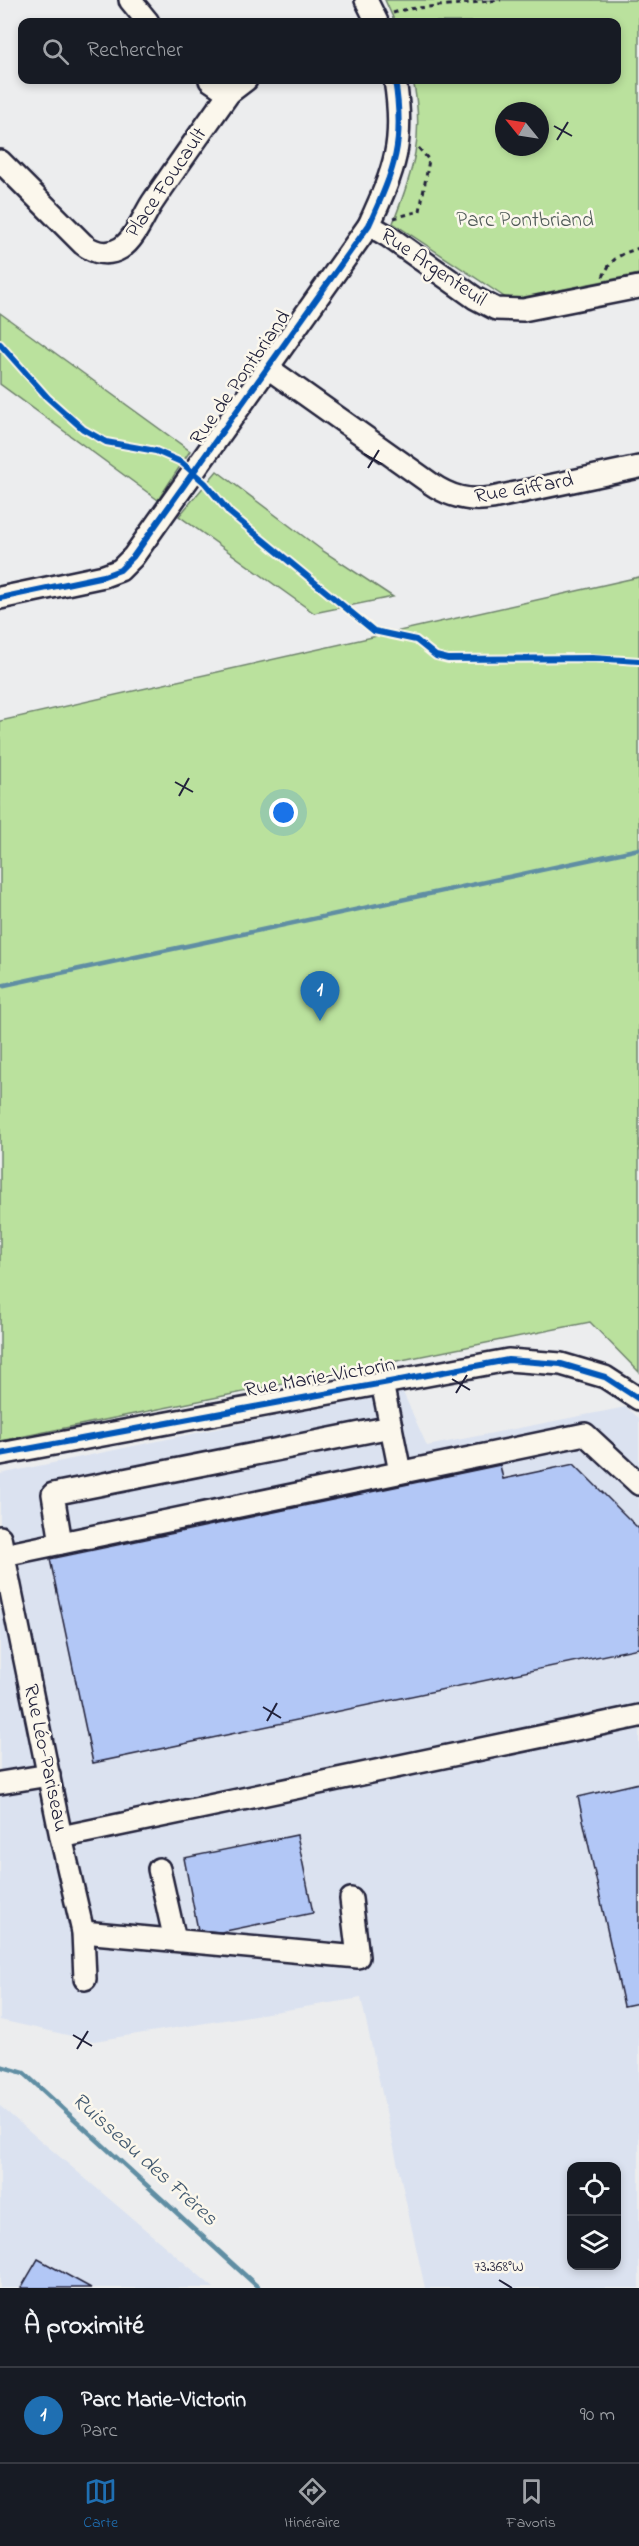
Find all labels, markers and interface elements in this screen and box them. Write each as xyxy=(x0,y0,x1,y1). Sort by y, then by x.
search box xyxy=(18,18,621,84)
icon: search xyxy=(39,35,72,68)
text: Rechercher xyxy=(87,35,183,67)
north arrow xyxy=(495,102,549,156)
street label: Place Foucault xyxy=(119,122,215,244)
park label: Parc Pontbriand xyxy=(456,206,594,236)
street label: Rue Argenteuil xyxy=(373,221,492,316)
street label: Rue de Pontbriand xyxy=(183,304,299,452)
street label: Rue Giffard xyxy=(472,466,576,512)
your location xyxy=(269,798,298,827)
pin: 1 xyxy=(300,972,340,1021)
street label: Rue Marie-Victorin xyxy=(242,1350,398,1406)
street label: Rue Léo-Pariseau xyxy=(15,1681,75,1835)
water label: Ruisseau des Frères xyxy=(64,2086,225,2235)
map controls xyxy=(567,2162,621,2270)
button: locate xyxy=(567,2162,621,2216)
button: layers xyxy=(567,2216,621,2270)
text: 73.368°W xyxy=(474,2256,524,2278)
text: À proximité xyxy=(24,2308,144,2346)
text: Parc Marie-Victorin xyxy=(81,2385,246,2417)
text: 1 xyxy=(40,2401,47,2430)
text: 90 m xyxy=(580,2401,615,2430)
text: Parc xyxy=(81,2417,117,2446)
tab: Carte xyxy=(83,2475,118,2535)
tab: Itinéraire xyxy=(284,2475,340,2535)
tab: Favoris xyxy=(506,2475,556,2535)

